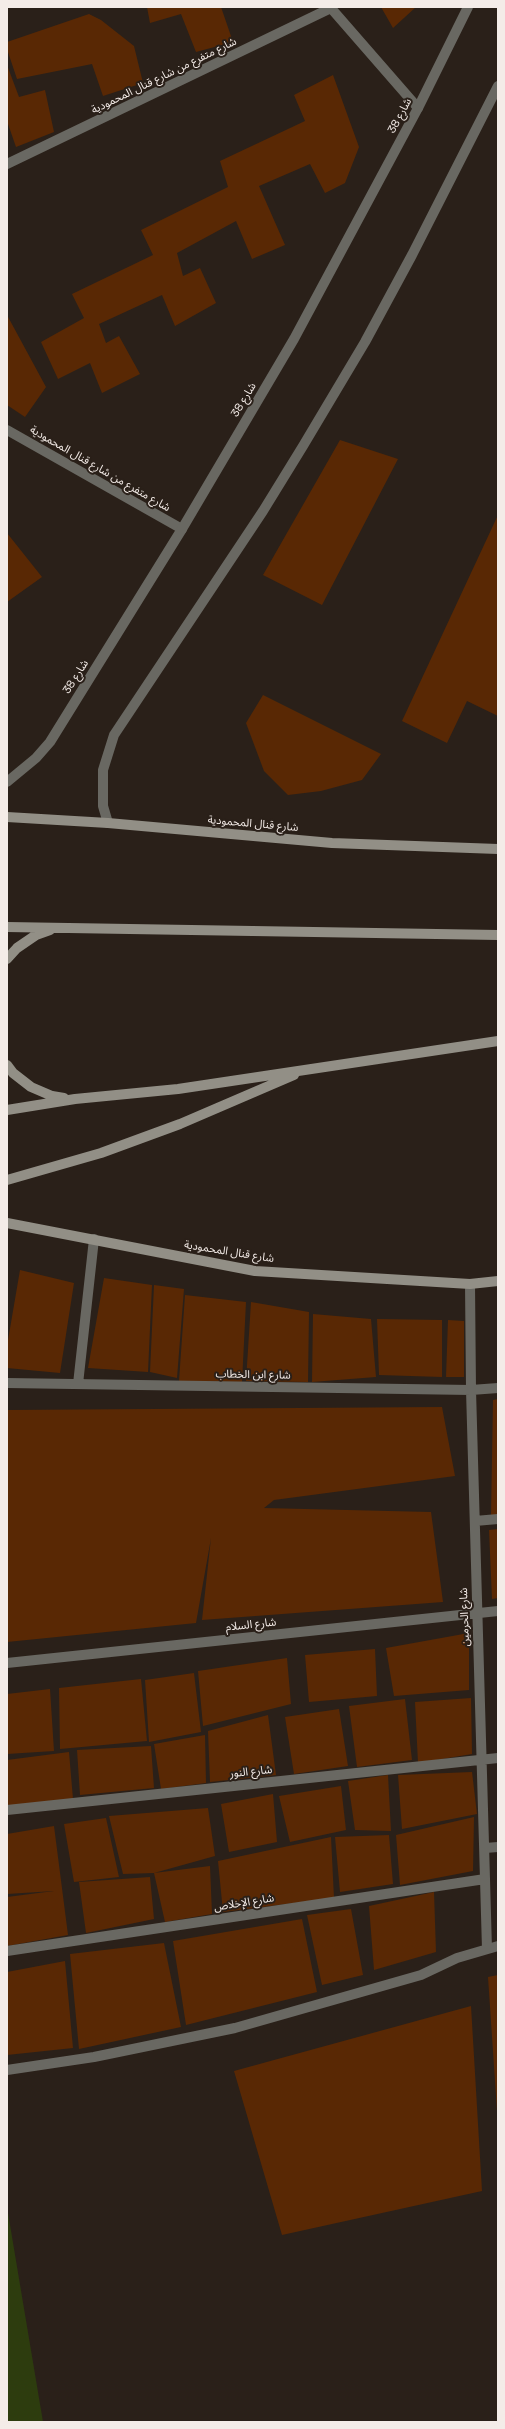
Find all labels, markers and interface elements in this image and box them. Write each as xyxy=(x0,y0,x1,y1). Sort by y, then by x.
street label: شارع متفرع من شارع قنال المحمودية xyxy=(89,35,239,117)
street label: شارع 38 xyxy=(385,96,415,136)
street label: شارع 38 xyxy=(229,380,259,420)
street label: شارع متفرع من شارع قنال المحمودية xyxy=(27,423,173,515)
street label: شارع 38 xyxy=(60,657,92,697)
street label: شارع قنال المحمودية xyxy=(207,813,299,835)
street label: شارع قنال المحمودية xyxy=(183,1238,275,1266)
street label: شارع ابن الخطاب xyxy=(215,1368,291,1382)
street label: شارع الحرمين xyxy=(457,1588,473,1646)
street label: شارع السلام xyxy=(225,1616,277,1634)
street label: شارع النور xyxy=(229,1763,273,1781)
street label: شارع الإخلاص xyxy=(213,1892,275,1914)

